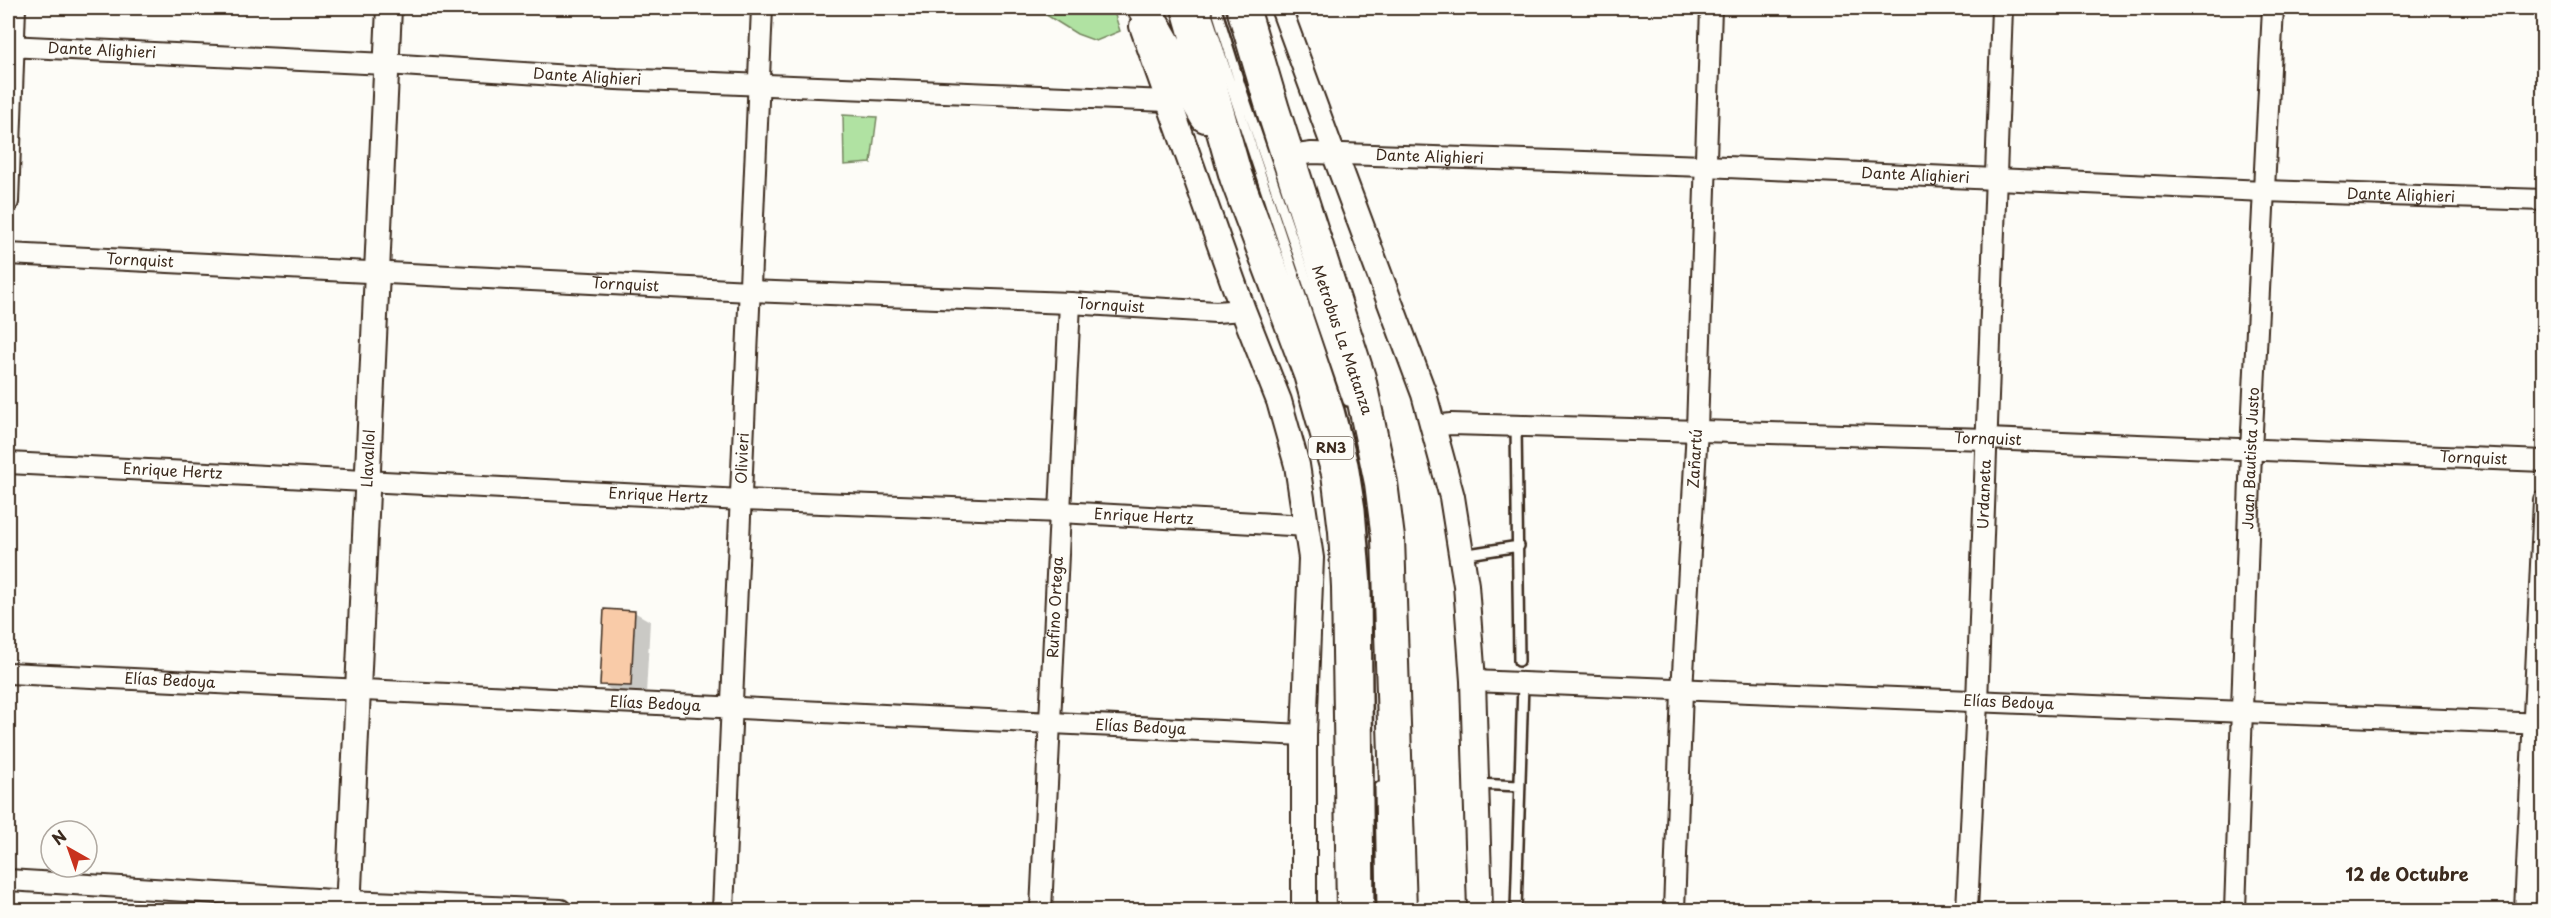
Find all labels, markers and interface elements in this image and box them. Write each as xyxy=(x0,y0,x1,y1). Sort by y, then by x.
street label: Dante Alighieri xyxy=(47,35,157,63)
street label: Dante Alighieri xyxy=(532,61,642,90)
street label: Dante Alighieri xyxy=(1375,142,1484,169)
street label: Dante Alighieri xyxy=(1861,160,1970,188)
street label: Dante Alighieri xyxy=(2346,181,2456,207)
street label: Tornquist xyxy=(105,246,174,272)
street label: Metrobus La Matanza xyxy=(1307,262,1380,418)
street label: Tornquist xyxy=(591,270,660,296)
street label: Tornquist xyxy=(1076,290,1145,318)
street label: Juan Bautista Justo xyxy=(2235,387,2264,530)
street label: Tornquist xyxy=(1954,425,2022,450)
street label: Zañartú xyxy=(1681,428,1707,489)
street label: Llavallol xyxy=(354,429,380,488)
street label: Olivieri xyxy=(728,432,754,485)
road number: RN3 xyxy=(1308,437,1354,459)
street label: Tornquist xyxy=(2439,444,2508,470)
street label: Enrique Hertz xyxy=(123,456,223,484)
street label: Urdaneta xyxy=(1970,458,1996,530)
street label: Enrique Hertz xyxy=(608,480,709,508)
street label: Enrique Hertz xyxy=(1093,501,1194,530)
street label: Rufino Ortega xyxy=(1040,555,1068,659)
street label: Elías Bedoya xyxy=(124,666,217,693)
street label: Elías Bedoya xyxy=(1963,688,2055,714)
street label: Elías Bedoya xyxy=(609,689,702,716)
street label: Elías Bedoya xyxy=(1095,712,1187,739)
north arrow xyxy=(39,819,99,879)
text: N xyxy=(46,823,71,850)
district label: 12 de Octubre xyxy=(2345,860,2469,887)

